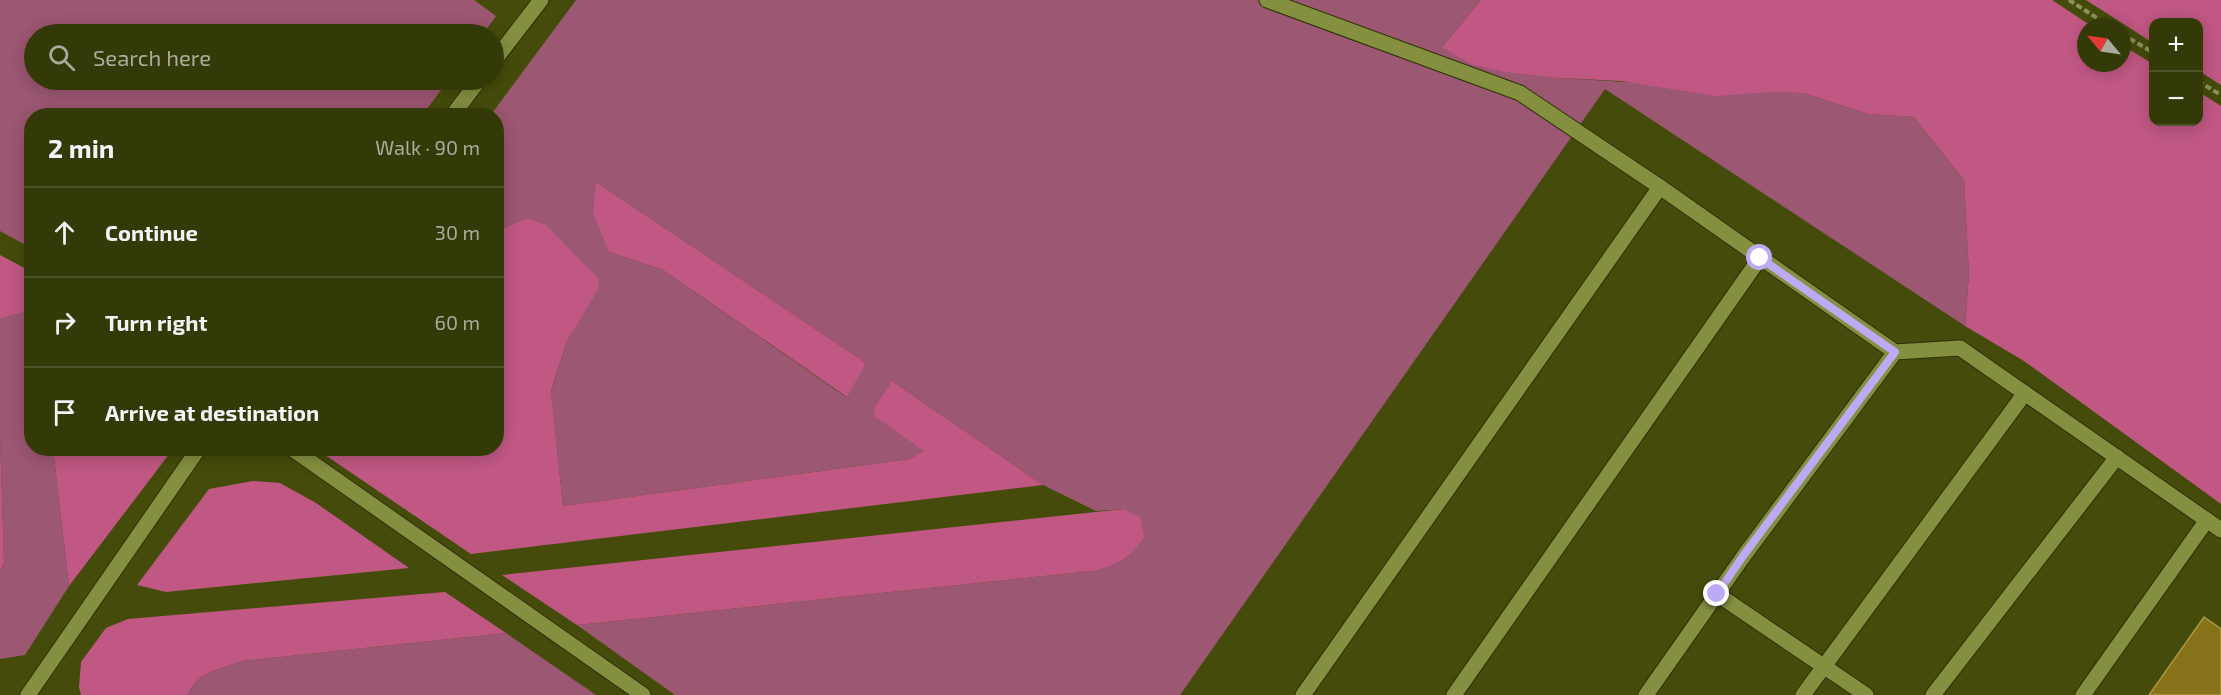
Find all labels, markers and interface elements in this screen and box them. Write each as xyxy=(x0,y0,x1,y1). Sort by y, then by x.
north arrow xyxy=(2077,18,2131,72)
map controls xyxy=(2149,18,2203,126)
button: + xyxy=(2149,18,2203,72)
search box xyxy=(24,24,504,90)
icon: search xyxy=(45,41,78,74)
text: Search here xyxy=(93,44,211,70)
button: − xyxy=(2149,72,2203,126)
text: 2 min xyxy=(48,132,114,163)
text: Walk · 90 m xyxy=(375,135,480,159)
icon: ahead xyxy=(48,216,81,249)
text: Continue xyxy=(105,219,198,245)
text: 30 m xyxy=(435,220,480,244)
route start xyxy=(1746,244,1772,270)
icon: right xyxy=(48,306,81,339)
text: Turn right xyxy=(105,309,207,335)
text: 60 m xyxy=(435,310,480,334)
icon: arrive xyxy=(48,396,81,429)
text: Arrive at destination xyxy=(105,399,319,425)
route end xyxy=(1703,580,1729,606)

